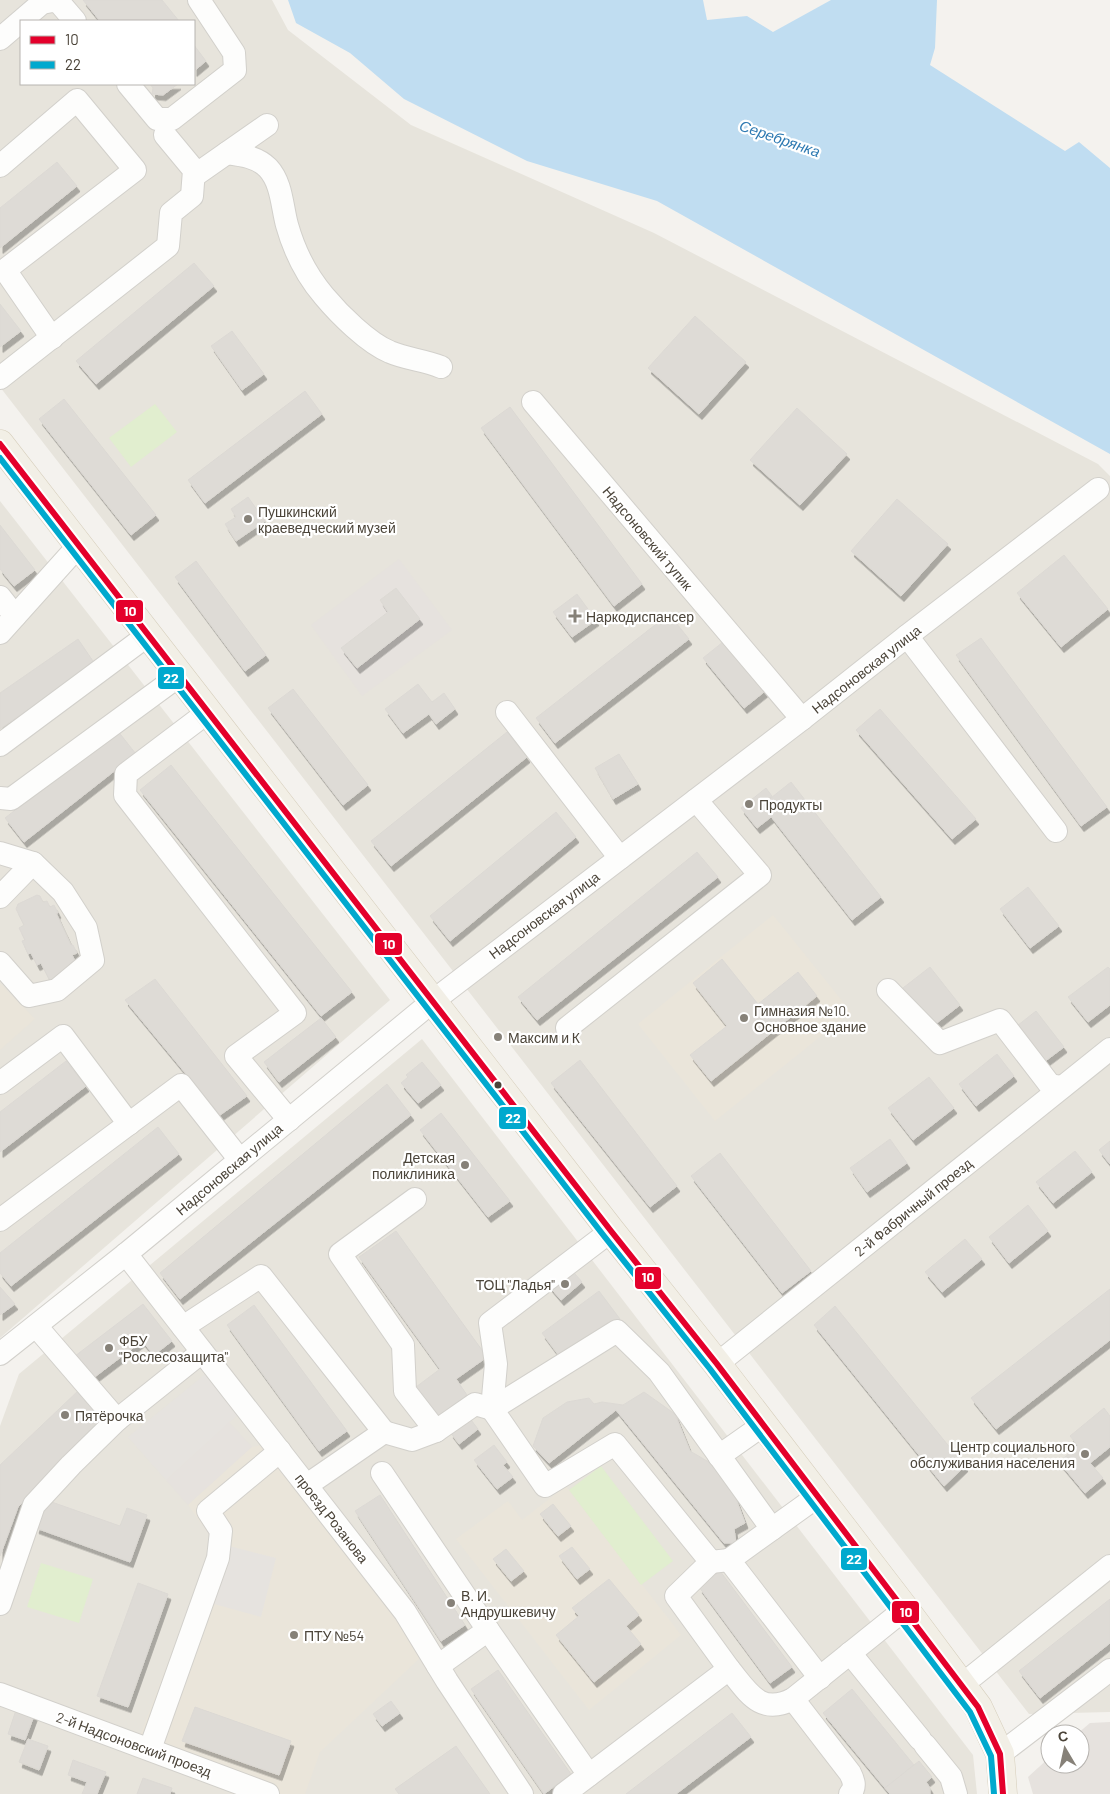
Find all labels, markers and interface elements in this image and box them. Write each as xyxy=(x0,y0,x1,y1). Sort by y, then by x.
legend xyxy=(20,20,195,85)
text: 10 xyxy=(65,30,79,48)
text: 22 xyxy=(65,55,81,73)
water label: Серебрянка xyxy=(737,116,823,160)
street label: Надсоновский тупик xyxy=(600,483,697,594)
place label: Пушкинский краеведческий музей xyxy=(258,503,396,536)
marker: Пушкинский краеведческий музей xyxy=(242,513,254,525)
line badge: 10 xyxy=(115,599,144,623)
text: 10 xyxy=(124,602,136,619)
place label: Наркодиспансер xyxy=(586,608,694,625)
marker: Наркодиспансер xyxy=(568,609,582,623)
street label: Надсоновская улица xyxy=(808,621,924,717)
line badge: 22 xyxy=(157,666,185,690)
text: 22 xyxy=(163,669,179,686)
place label: Продукты xyxy=(759,796,822,813)
marker: Продукты xyxy=(743,798,755,810)
street label: Надсоновская улица xyxy=(485,868,603,962)
line badge: 10 xyxy=(374,932,403,956)
text: 10 xyxy=(383,935,395,952)
place label: Гимназия №10. Основное здание xyxy=(754,1002,867,1035)
marker: Гимназия №10. Основное здание xyxy=(738,1012,750,1024)
place label: Максим и К xyxy=(508,1029,581,1046)
marker: Максим и К xyxy=(492,1031,504,1043)
unlabelled marker xyxy=(493,1080,503,1090)
line badge: 22 xyxy=(498,1106,527,1130)
text: 22 xyxy=(505,1109,521,1126)
street label: Надсоновская улица xyxy=(172,1119,286,1219)
place label: Детская поликлиника xyxy=(372,1149,455,1182)
street label: 2-й Фабричный проезд xyxy=(851,1154,975,1260)
marker: Детская поликлиника xyxy=(459,1159,471,1171)
line badge: 10 xyxy=(634,1266,662,1290)
text: 10 xyxy=(642,1268,654,1285)
place label: ТОЦ "Ладья" xyxy=(476,1276,555,1293)
marker: ТОЦ "Ладья" xyxy=(559,1278,571,1290)
place label: ФБУ "Рослесозащита" xyxy=(119,1332,229,1365)
marker: ФБУ "Рослесозащита" xyxy=(103,1342,115,1354)
place label: Пятёрочка xyxy=(75,1407,144,1424)
marker: Пятёрочка xyxy=(59,1409,71,1421)
place label: Центр социального обслуживания населения xyxy=(910,1438,1075,1471)
marker: Центр социального обслуживания населения xyxy=(1079,1448,1091,1460)
street label: проезд Розанова xyxy=(292,1470,372,1566)
line badge: 22 xyxy=(840,1547,868,1571)
text: 22 xyxy=(846,1550,862,1567)
place label: В. И. Андрушкевичу xyxy=(461,1587,556,1620)
marker: В. И. Андрушкевичу xyxy=(445,1597,457,1609)
line badge: 10 xyxy=(891,1600,920,1624)
text: 10 xyxy=(900,1603,912,1620)
place label: ПТУ №54 xyxy=(304,1627,364,1644)
marker: ПТУ №54 xyxy=(288,1629,300,1641)
street label: 2-й Надсоновский проезд xyxy=(54,1708,214,1780)
north arrow xyxy=(1040,1724,1090,1774)
text: С xyxy=(1057,1726,1069,1745)

